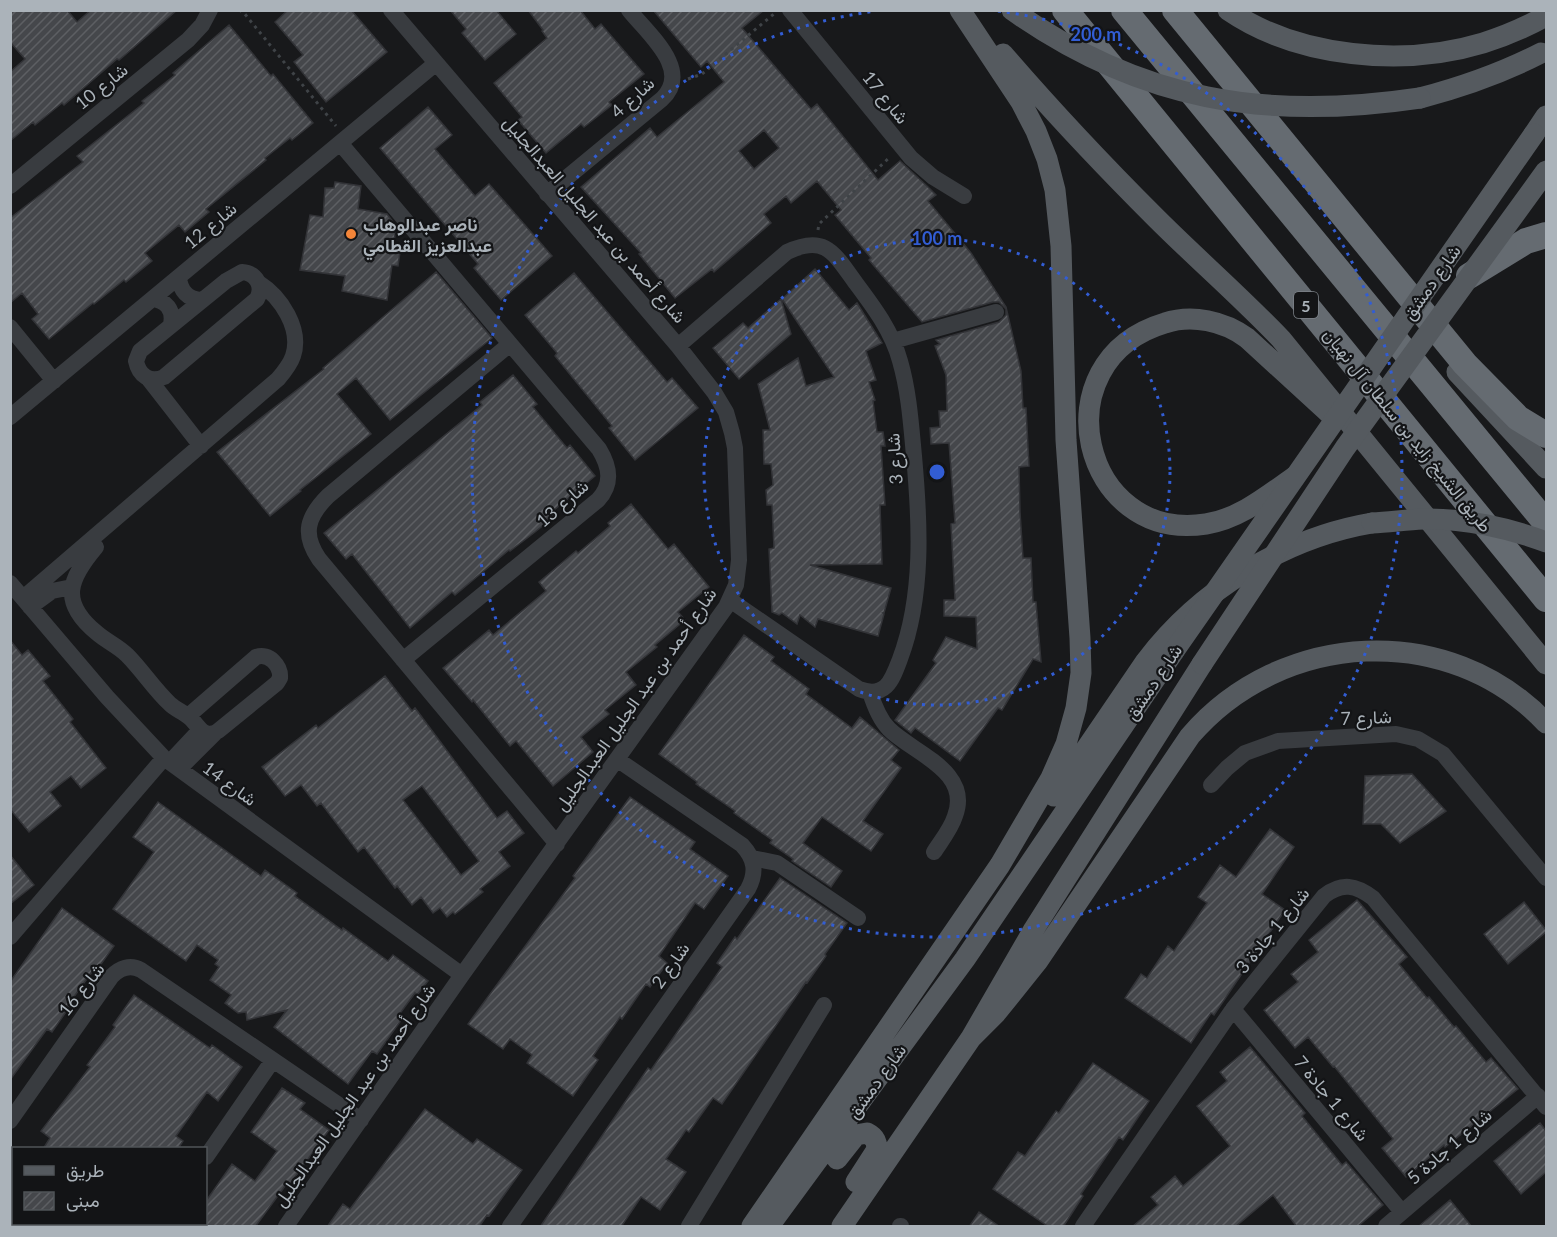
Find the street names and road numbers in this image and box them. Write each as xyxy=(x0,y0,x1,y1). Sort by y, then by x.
street label: شارع 10 xyxy=(70,58,133,116)
street label: شارع 17 xyxy=(856,66,914,129)
street label: شارع 4 xyxy=(606,72,660,124)
street label: شارع أحمد بن عبد الجليل العبدالجليل xyxy=(497,111,691,328)
street label: شارع 12 xyxy=(179,197,242,255)
street label: شارع دمشق xyxy=(1397,240,1466,325)
road number: 5 xyxy=(1294,292,1318,318)
street label: طريق الشيخ زايد بن سلطان آل نهيان xyxy=(1317,324,1497,538)
street label: شارع 3 xyxy=(881,433,909,485)
street label: شارع 13 xyxy=(531,474,594,533)
street label: شارع أحمد بن عبد الجليل العبدالجليل xyxy=(549,583,722,816)
street label: شارع دمشق xyxy=(1120,640,1188,725)
street label: شارع 7 xyxy=(1340,705,1392,731)
street label: شارع 14 xyxy=(197,756,261,812)
street label: شارع 1 جادة 3 xyxy=(1231,882,1315,979)
street label: شارع 2 xyxy=(646,938,695,993)
street label: شارع 16 xyxy=(53,958,110,1021)
street label: شارع أحمد بن عبد الجليل العبدالجليل xyxy=(268,979,441,1212)
street label: شارع دمشق xyxy=(842,1040,912,1124)
street label: شارع 1 جادة 7 xyxy=(1288,1051,1374,1146)
street label: شارع 1 جادة 5 xyxy=(1402,1103,1497,1190)

